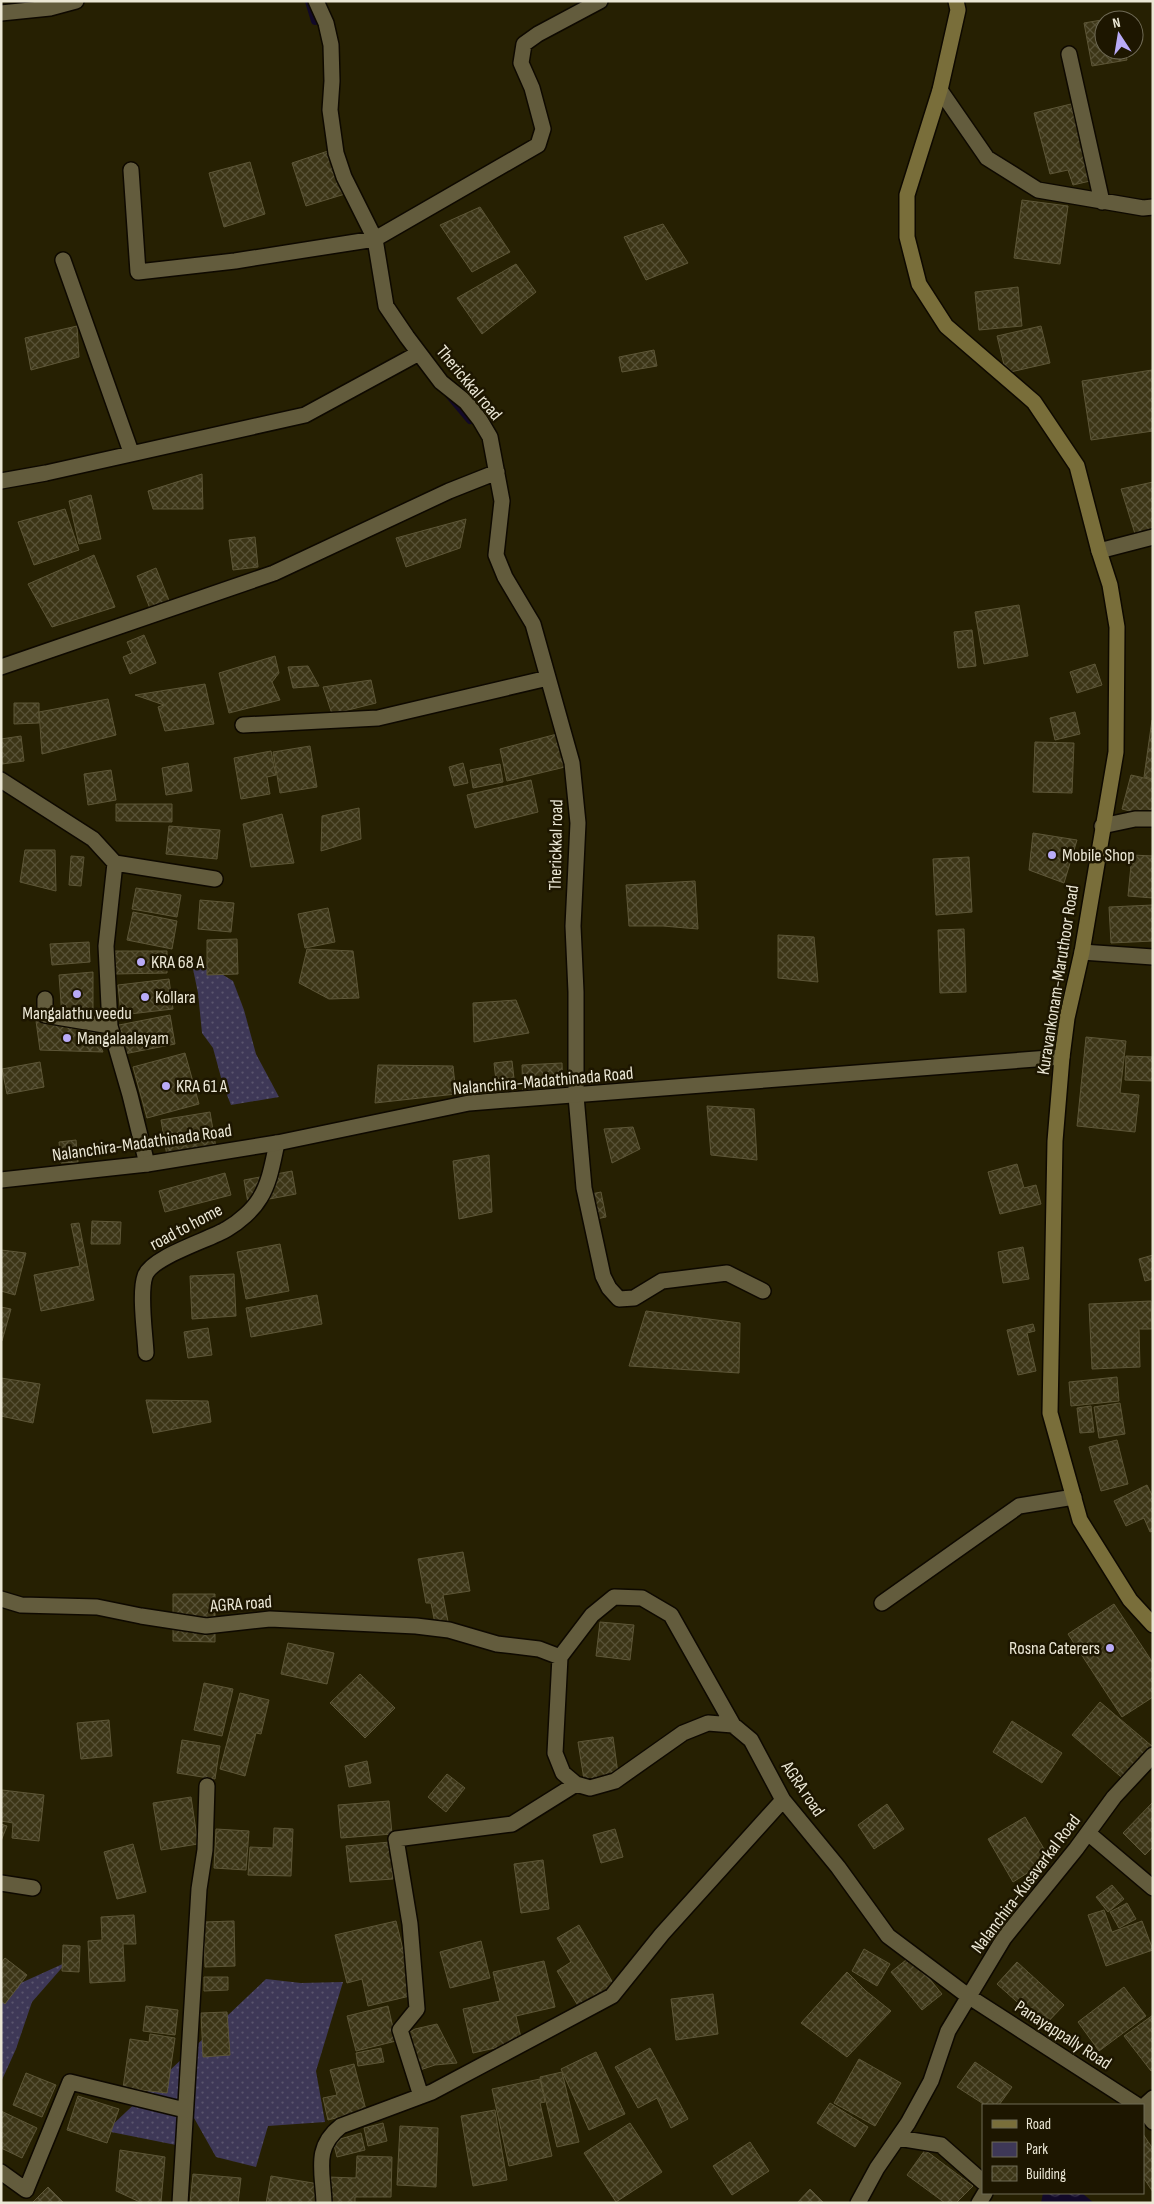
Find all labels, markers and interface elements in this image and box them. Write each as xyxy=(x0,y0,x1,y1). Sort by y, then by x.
north arrow xyxy=(1094,10,1144,60)
text: N xyxy=(1111,14,1122,32)
street label: Therickkal road xyxy=(432,341,506,425)
street label: Therickkal road xyxy=(545,799,567,891)
place label: Mobile Shop xyxy=(1062,845,1135,866)
marker: Mobile Shop xyxy=(1046,849,1058,861)
street label: Kuravankonam-Maruthoor Road xyxy=(1033,884,1083,1076)
place label: KRA 68 A xyxy=(151,952,204,973)
marker: KRA 68 A xyxy=(135,956,147,968)
place label: Kollara xyxy=(155,987,196,1008)
marker: Mangalathu veedu xyxy=(71,988,83,1000)
marker: Kollara xyxy=(139,991,151,1003)
place label: Mangalathu veedu xyxy=(22,1003,132,1024)
place label: Mangalaalayam xyxy=(77,1028,169,1049)
marker: Mangalaalayam xyxy=(61,1032,73,1044)
street label: Nalanchira-Madathinada Road xyxy=(452,1063,634,1099)
place label: KRA 61 A xyxy=(176,1076,228,1097)
marker: KRA 61 A xyxy=(160,1080,172,1092)
street label: Nalanchira-Madathinada Road xyxy=(51,1120,233,1166)
street label: road to home xyxy=(146,1199,226,1255)
street label: AGRA road xyxy=(208,1591,273,1617)
place label: Rosna Caterers xyxy=(1009,1638,1100,1659)
marker: Rosna Caterers xyxy=(1104,1642,1116,1654)
street label: AGRA road xyxy=(776,1757,829,1821)
street label: Nalanchira-Kusavarkal Road xyxy=(967,1811,1085,1957)
street label: Panayappally Road xyxy=(1011,1996,1115,2074)
legend xyxy=(982,2104,1144,2194)
text: Road xyxy=(1026,2115,1051,2134)
text: Park xyxy=(1026,2140,1048,2159)
text: Building xyxy=(1026,2165,1066,2184)

